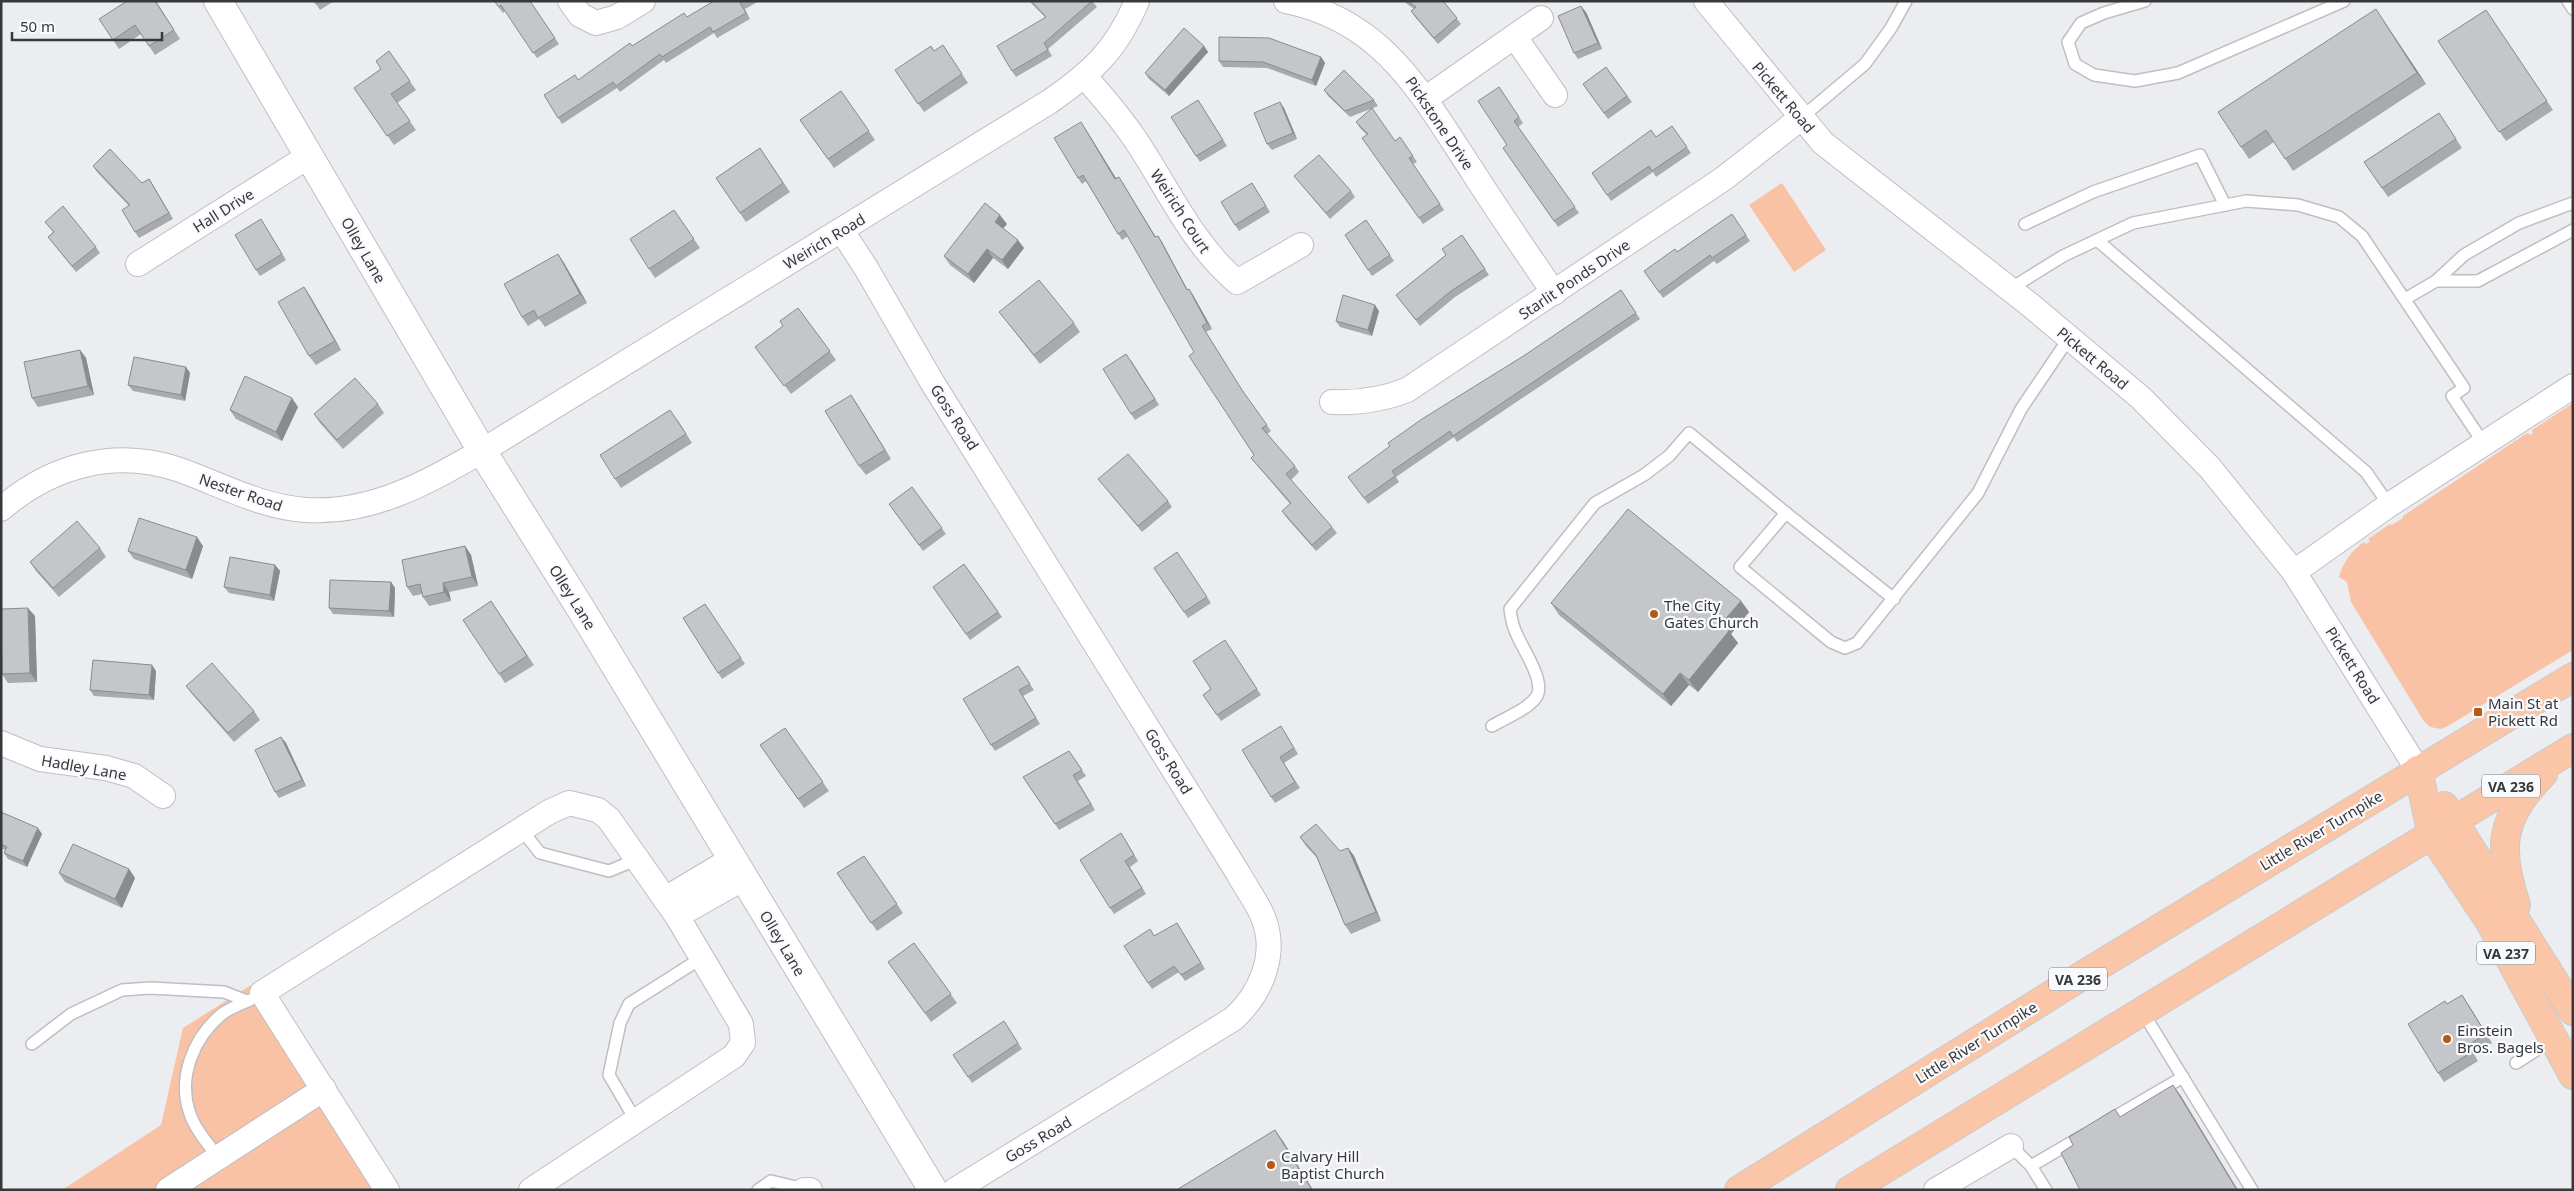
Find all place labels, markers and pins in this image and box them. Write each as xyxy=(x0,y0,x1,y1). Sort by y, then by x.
place label: The City Gates Church xyxy=(1664,595,1759,632)
marker: The City Gates Church xyxy=(1648,608,1660,620)
place label: Main St at Pickett Rd xyxy=(2488,693,2559,730)
marker: Main St at Pickett Rd xyxy=(2472,706,2484,718)
place label: Einstein Bros. Bagels xyxy=(2457,1020,2544,1057)
marker: Einstein Bros. Bagels xyxy=(2441,1033,2453,1045)
place label: Calvary Hill Baptist Church xyxy=(1281,1146,1385,1183)
marker: Calvary Hill Baptist Church xyxy=(1265,1159,1277,1171)

